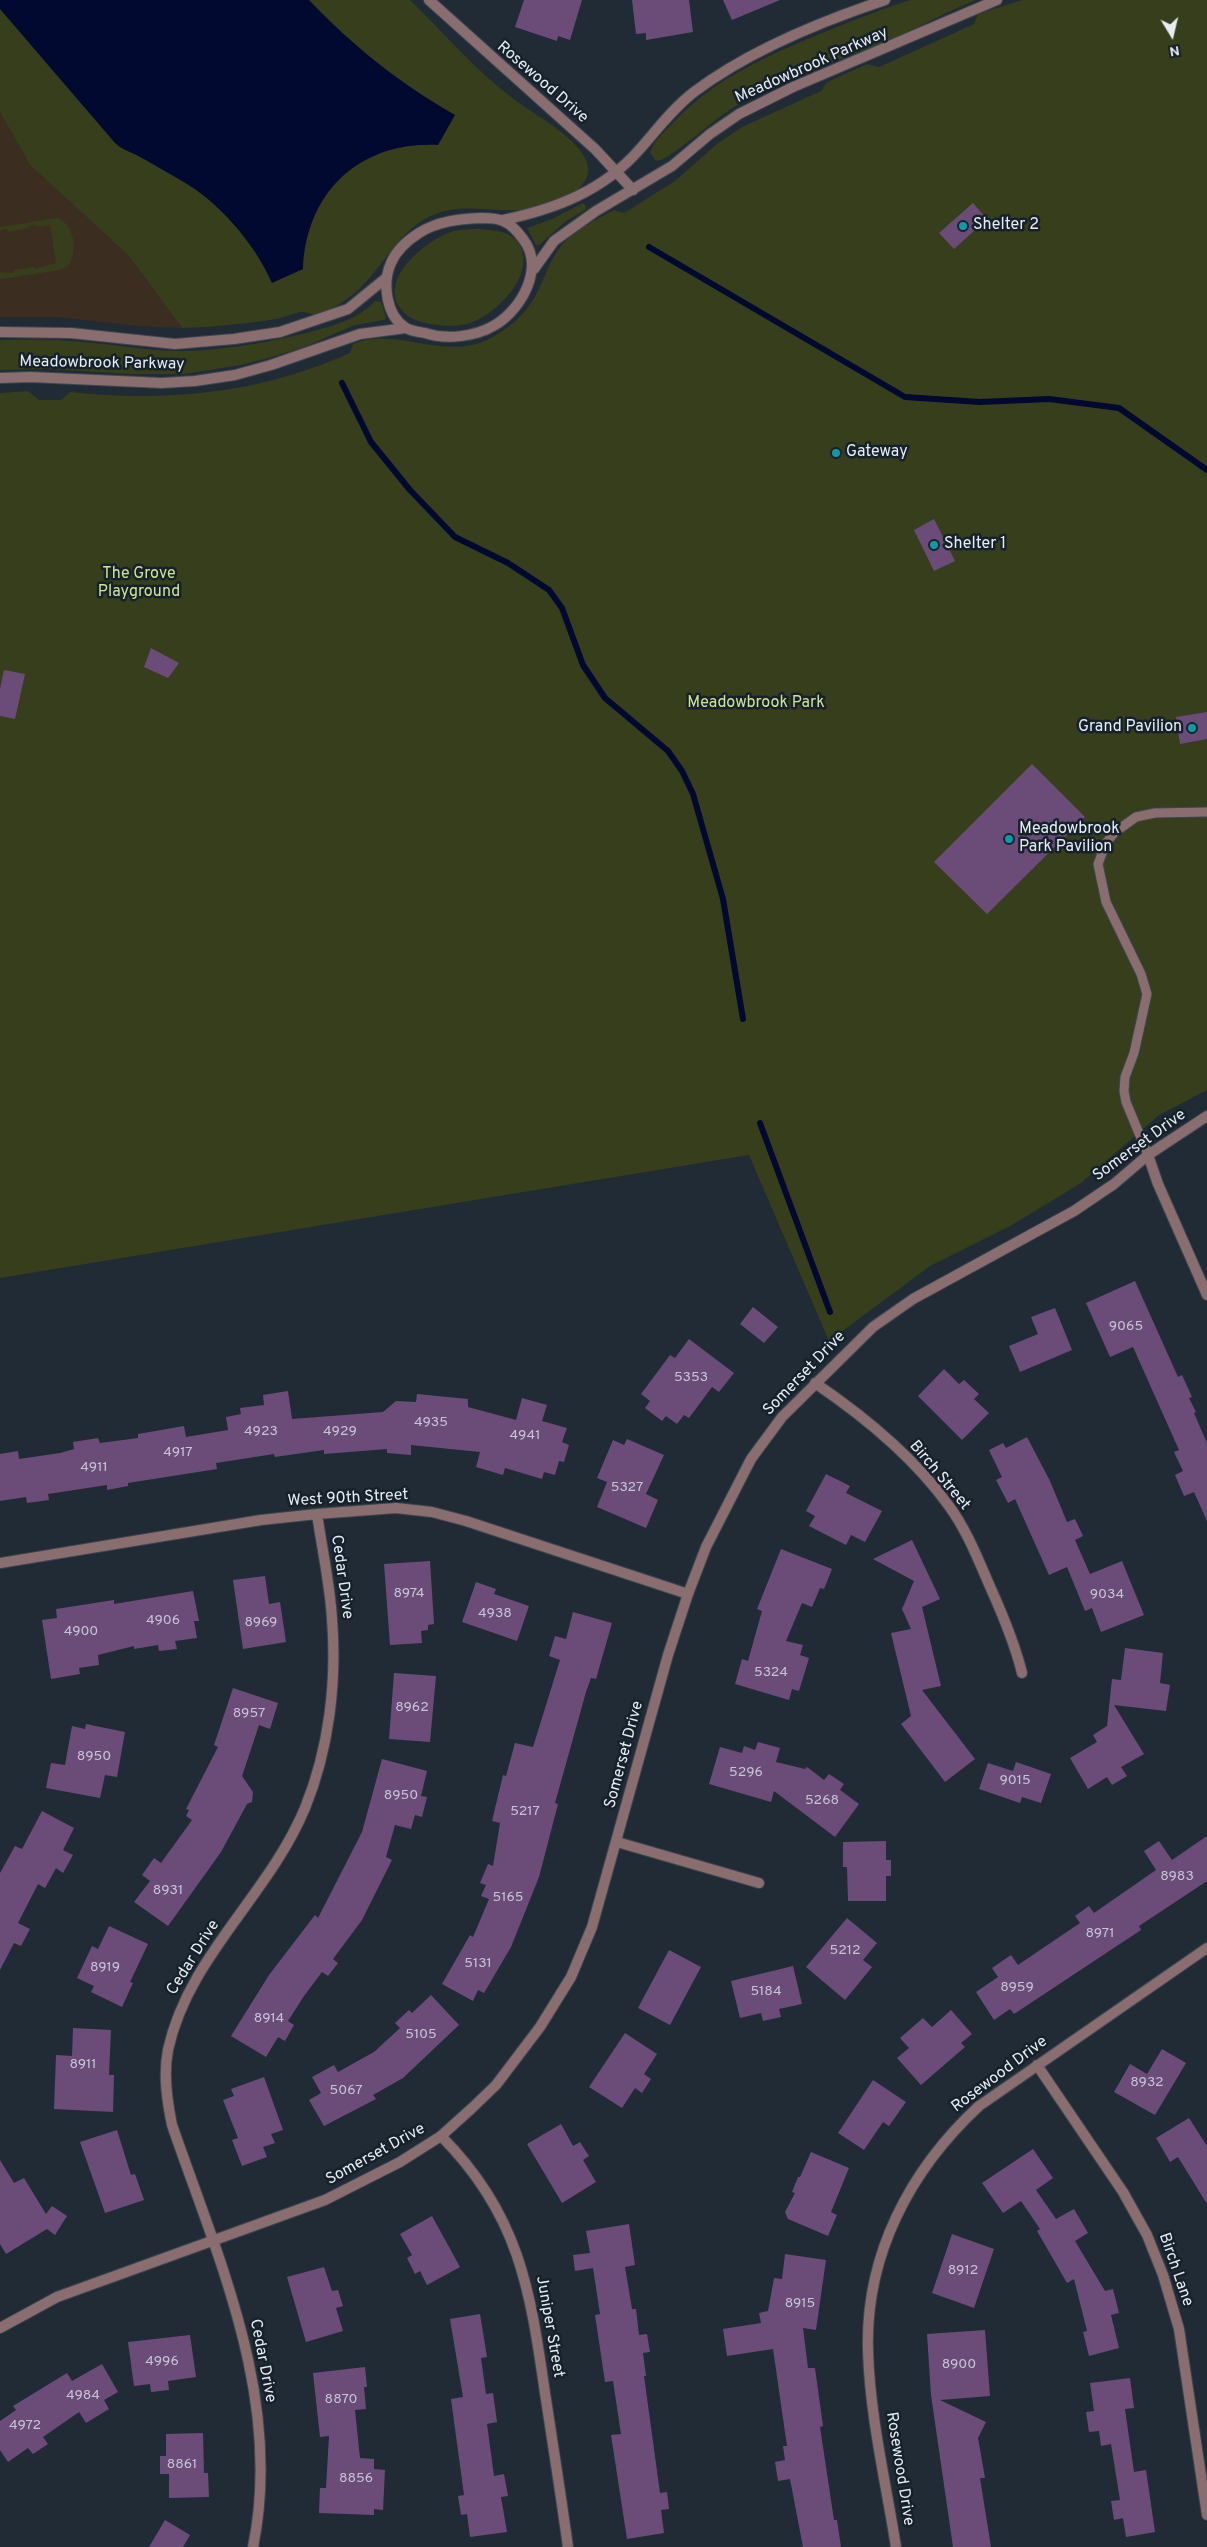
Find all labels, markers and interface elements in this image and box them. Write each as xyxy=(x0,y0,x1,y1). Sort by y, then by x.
north arrow xyxy=(1147,10,1197,60)
street label: Meadowbrook Parkway xyxy=(733,24,891,108)
street label: Rosewood Drive xyxy=(492,38,592,128)
text: N xyxy=(1168,41,1181,59)
place label: Shelter 2 xyxy=(973,216,1039,236)
marker: Shelter 2 xyxy=(957,220,969,232)
street label: Meadowbrook Parkway xyxy=(19,353,185,375)
place label: Gateway xyxy=(846,443,908,463)
marker: Gateway xyxy=(830,447,842,459)
place label: Shelter 1 xyxy=(944,535,1006,555)
marker: Shelter 1 xyxy=(928,539,940,551)
park label: The Grove Playground xyxy=(98,565,180,603)
park label: Meadowbrook Park xyxy=(687,694,825,714)
place label: Grand Pavilion xyxy=(1078,718,1182,738)
marker: Grand Pavilion xyxy=(1186,722,1198,734)
place label: Meadowbrook Park Pavilion xyxy=(1019,820,1120,858)
marker: Meadowbrook Park Pavilion xyxy=(1003,833,1015,845)
street label: Somerset Drive xyxy=(1090,1106,1190,1186)
house number: 9065 xyxy=(1109,1319,1143,1335)
street label: Somerset Drive xyxy=(760,1328,850,1420)
house number: 5353 xyxy=(674,1370,708,1386)
house number: 4935 xyxy=(414,1415,448,1431)
house number: 4923 xyxy=(244,1424,278,1440)
house number: 4929 xyxy=(323,1424,357,1440)
house number: 4941 xyxy=(510,1428,540,1444)
street label: Birch Street xyxy=(904,1437,974,1515)
house number: 4917 xyxy=(163,1445,193,1461)
house number: 4911 xyxy=(80,1460,108,1476)
house number: 5327 xyxy=(611,1480,643,1496)
street label: West 90th Street xyxy=(287,1486,409,1512)
street label: Cedar Drive xyxy=(326,1534,356,1620)
house number: 8974 xyxy=(394,1586,424,1602)
house number: 9034 xyxy=(1090,1587,1124,1603)
house number: 4938 xyxy=(478,1606,512,1622)
house number: 4906 xyxy=(146,1613,180,1629)
house number: 8969 xyxy=(245,1615,277,1631)
house number: 4900 xyxy=(64,1624,98,1640)
house number: 5324 xyxy=(754,1665,788,1681)
street label: Somerset Drive xyxy=(601,1699,649,1811)
house number: 8962 xyxy=(395,1700,429,1716)
house number: 8957 xyxy=(233,1706,265,1722)
house number: 8950 xyxy=(77,1749,111,1765)
house number: 5296 xyxy=(729,1765,763,1781)
house number: 9015 xyxy=(999,1773,1031,1789)
house number: 8950 xyxy=(384,1788,418,1804)
house number: 5268 xyxy=(805,1793,839,1809)
house number: 5217 xyxy=(510,1804,540,1820)
house number: 8983 xyxy=(1160,1869,1194,1885)
house number: 8931 xyxy=(153,1883,183,1899)
house number: 5165 xyxy=(493,1890,523,1906)
street label: Cedar Drive xyxy=(163,1917,225,1999)
house number: 8971 xyxy=(1086,1926,1114,1942)
house number: 5212 xyxy=(830,1943,860,1959)
house number: 5131 xyxy=(464,1956,492,1972)
house number: 8919 xyxy=(90,1960,120,1976)
house number: 8959 xyxy=(1000,1980,1034,1996)
house number: 5184 xyxy=(750,1984,782,2000)
house number: 8914 xyxy=(254,2011,284,2027)
house number: 5105 xyxy=(405,2027,437,2043)
street label: Rosewood Drive xyxy=(948,2033,1052,2117)
house number: 8911 xyxy=(69,2057,97,2073)
house number: 8932 xyxy=(1130,2075,1164,2091)
house number: 5067 xyxy=(329,2083,363,2099)
street label: Somerset Drive xyxy=(323,2120,429,2190)
street label: Birch Lane xyxy=(1153,2231,1197,2309)
house number: 8912 xyxy=(948,2263,978,2279)
street label: Juniper Street xyxy=(531,2275,567,2379)
house number: 8915 xyxy=(785,2296,815,2312)
street label: Cedar Drive xyxy=(244,2318,280,2404)
house number: 4996 xyxy=(145,2354,179,2370)
house number: 8900 xyxy=(942,2357,976,2373)
house number: 4984 xyxy=(66,2388,100,2404)
house number: 8870 xyxy=(325,2392,357,2408)
street label: Rosewood Drive xyxy=(881,2411,917,2527)
house number: 4972 xyxy=(9,2418,41,2434)
house number: 8861 xyxy=(167,2457,197,2473)
house number: 8856 xyxy=(339,2471,373,2487)

